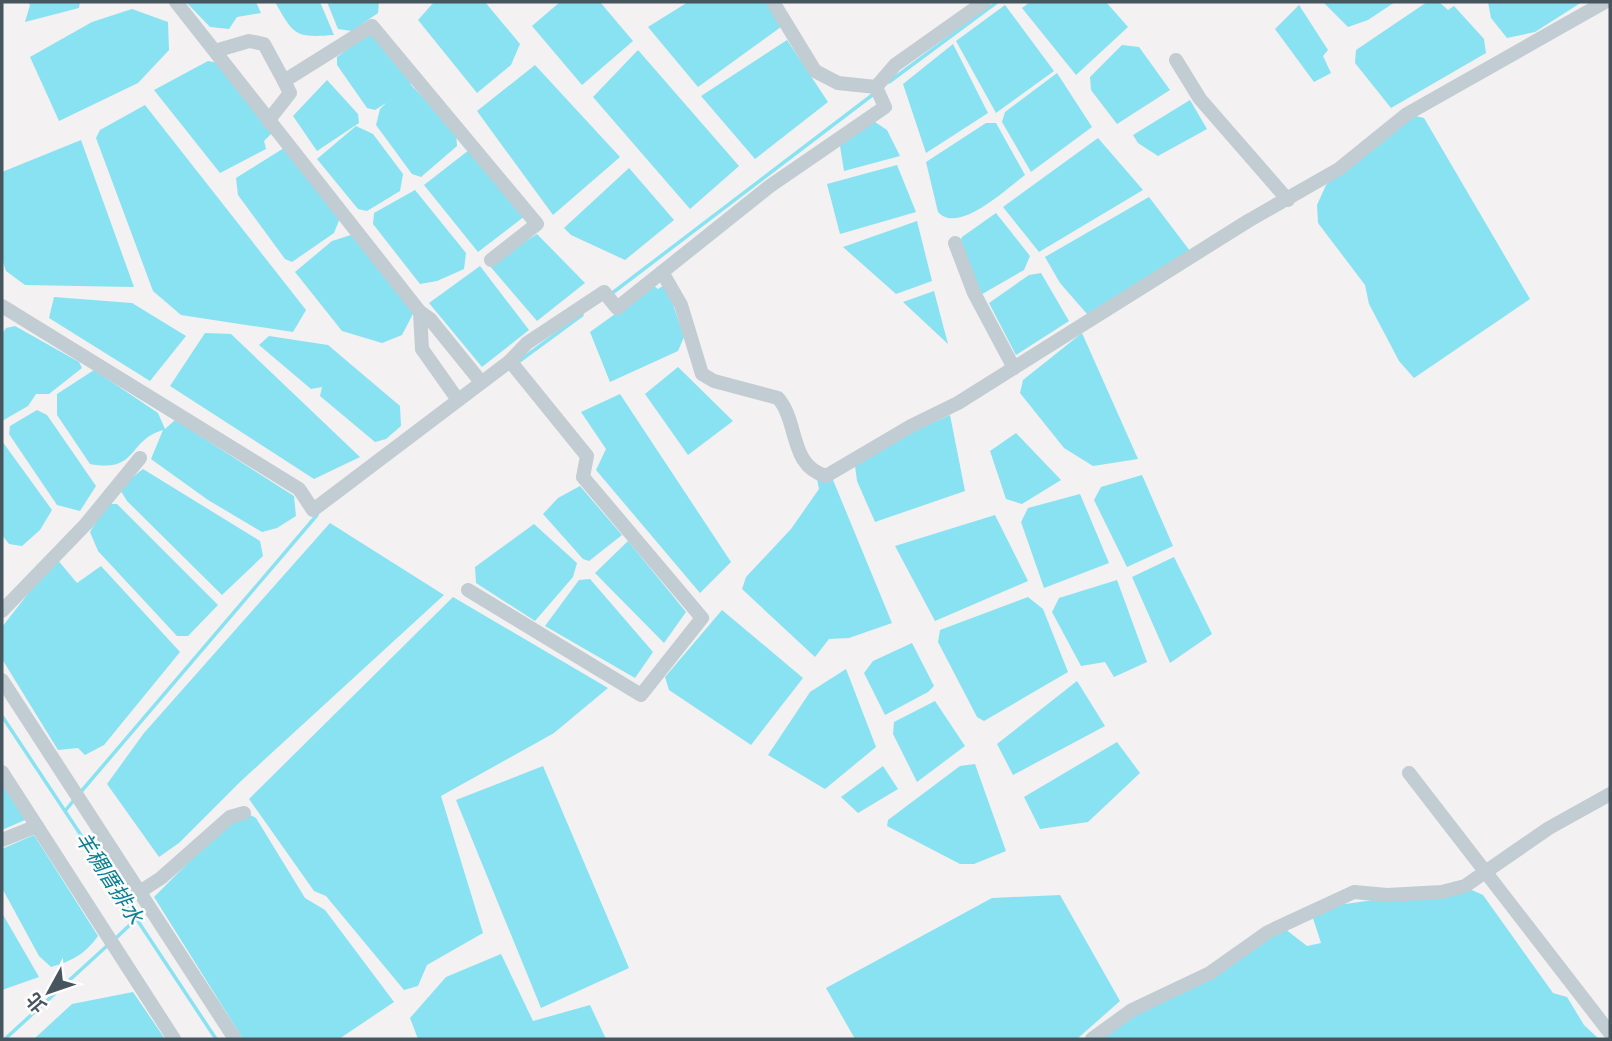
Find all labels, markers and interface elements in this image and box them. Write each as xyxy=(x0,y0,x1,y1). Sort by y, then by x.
water label: 羊稠厝排水 xyxy=(70,827,149,930)
north arrow xyxy=(14,957,84,1027)
text: 北 xyxy=(21,988,51,1017)

